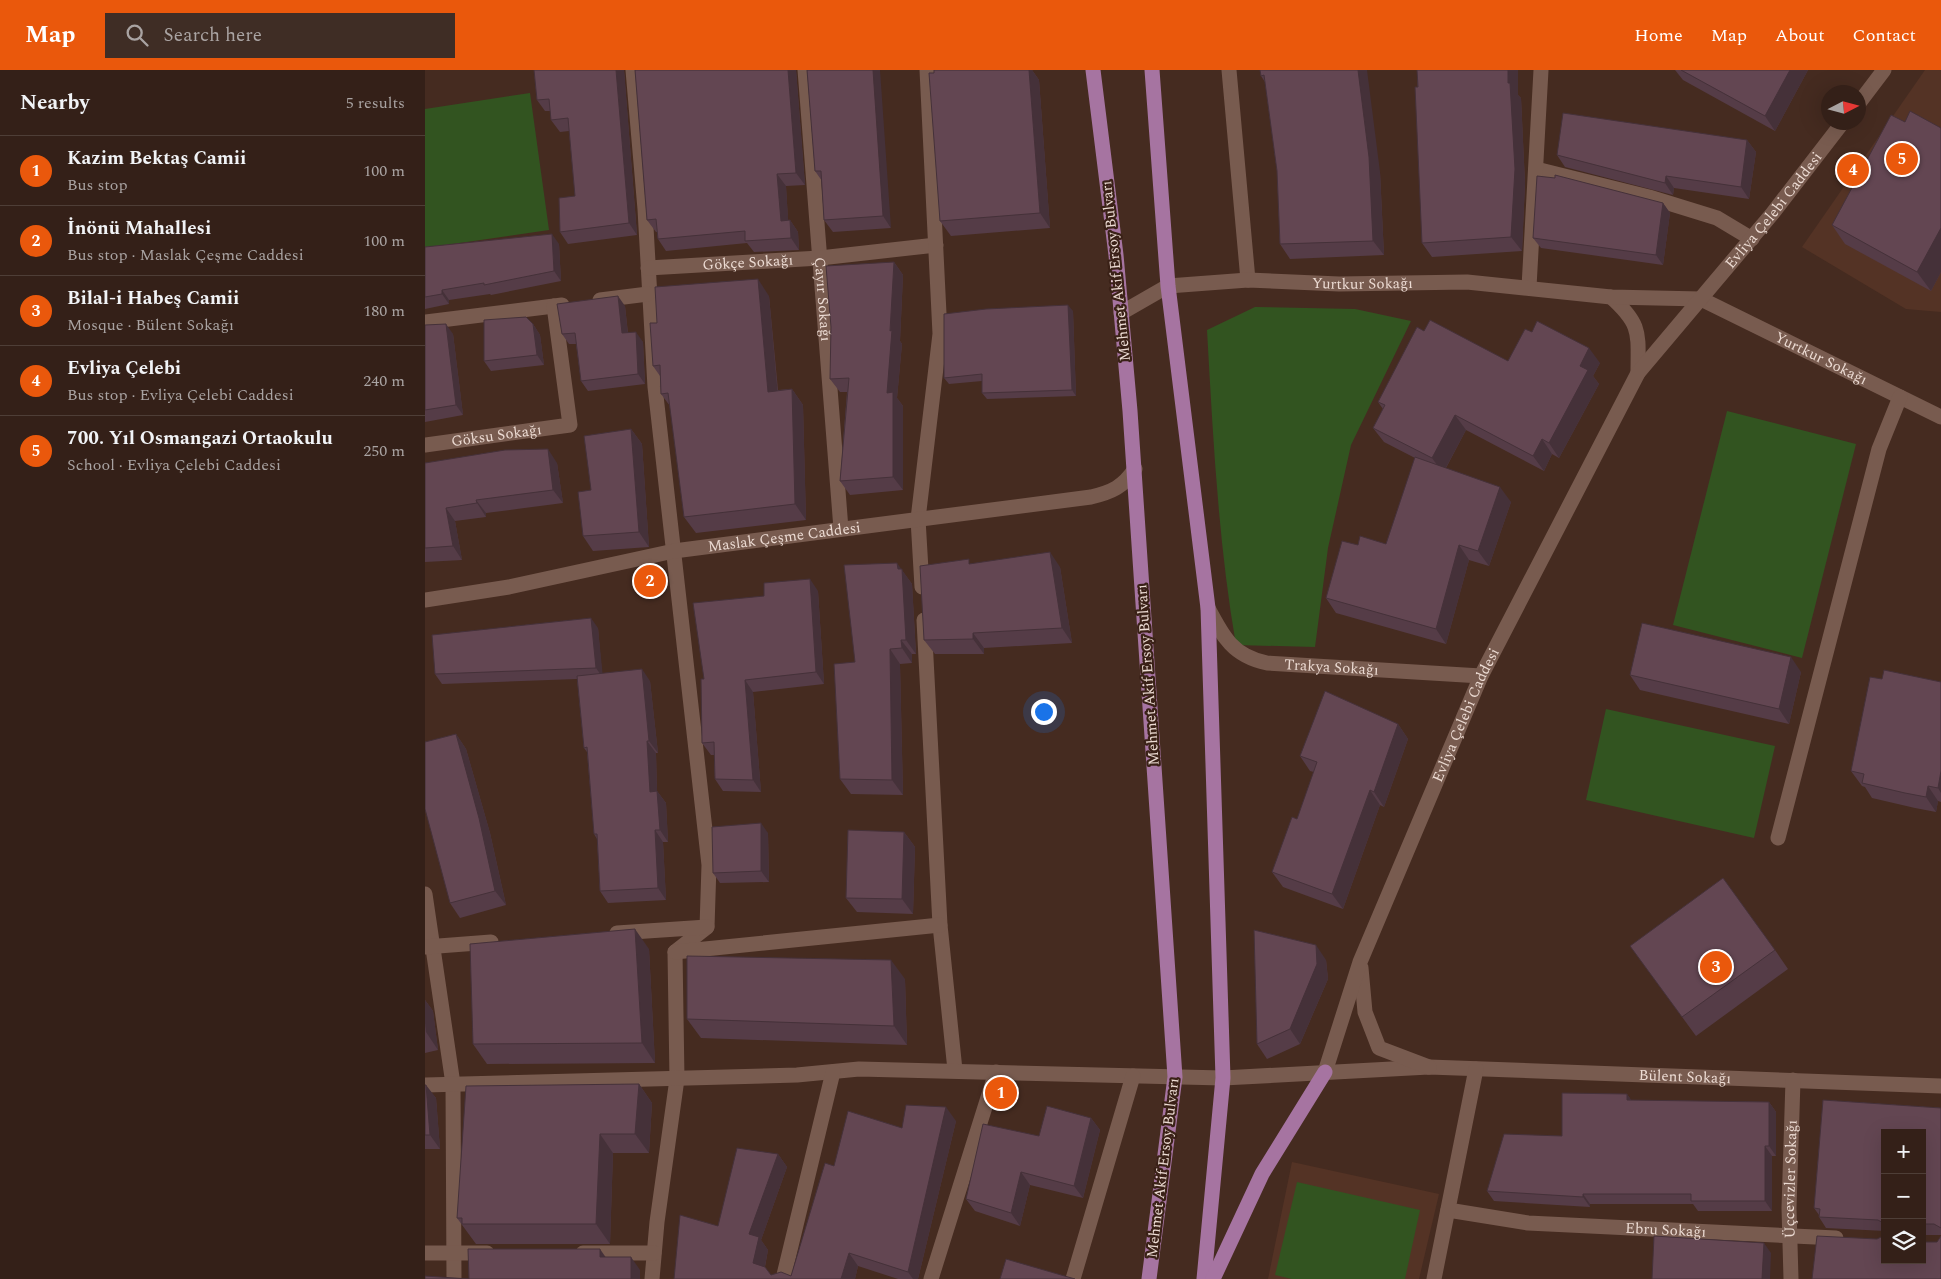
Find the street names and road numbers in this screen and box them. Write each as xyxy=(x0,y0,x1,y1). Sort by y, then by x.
street label: Evliya Çelebi Caddesi xyxy=(1719,147,1828,274)
street label: Mehmet Akif Ersoy Bulvarı xyxy=(1095,180,1137,362)
street label: Gökçe Sokağı xyxy=(702,248,794,276)
street label: Çayır Sokağı xyxy=(808,256,838,342)
street label: Yurtkur Sokağı xyxy=(1312,271,1413,296)
street label: Yurtkur Sokağı xyxy=(1771,326,1872,391)
street label: Göksu Sokağı xyxy=(450,418,543,453)
street label: Maslak Çeşme Caddesi xyxy=(706,515,862,558)
street label: Mehmet Akif Ersoy Bulvarı xyxy=(1130,584,1166,766)
street label: Evliya Çelebi Caddesi xyxy=(1426,644,1505,786)
street label: Trakya Sokağı xyxy=(1284,653,1379,681)
street label: Bülent Sokağı xyxy=(1638,1063,1732,1090)
street label: Mehmet Akif Ersoy Bulvarı xyxy=(1141,1077,1185,1259)
street label: Üçcevizler Sokağı xyxy=(1777,1119,1803,1239)
street label: Ebru Sokağı xyxy=(1625,1216,1707,1243)

